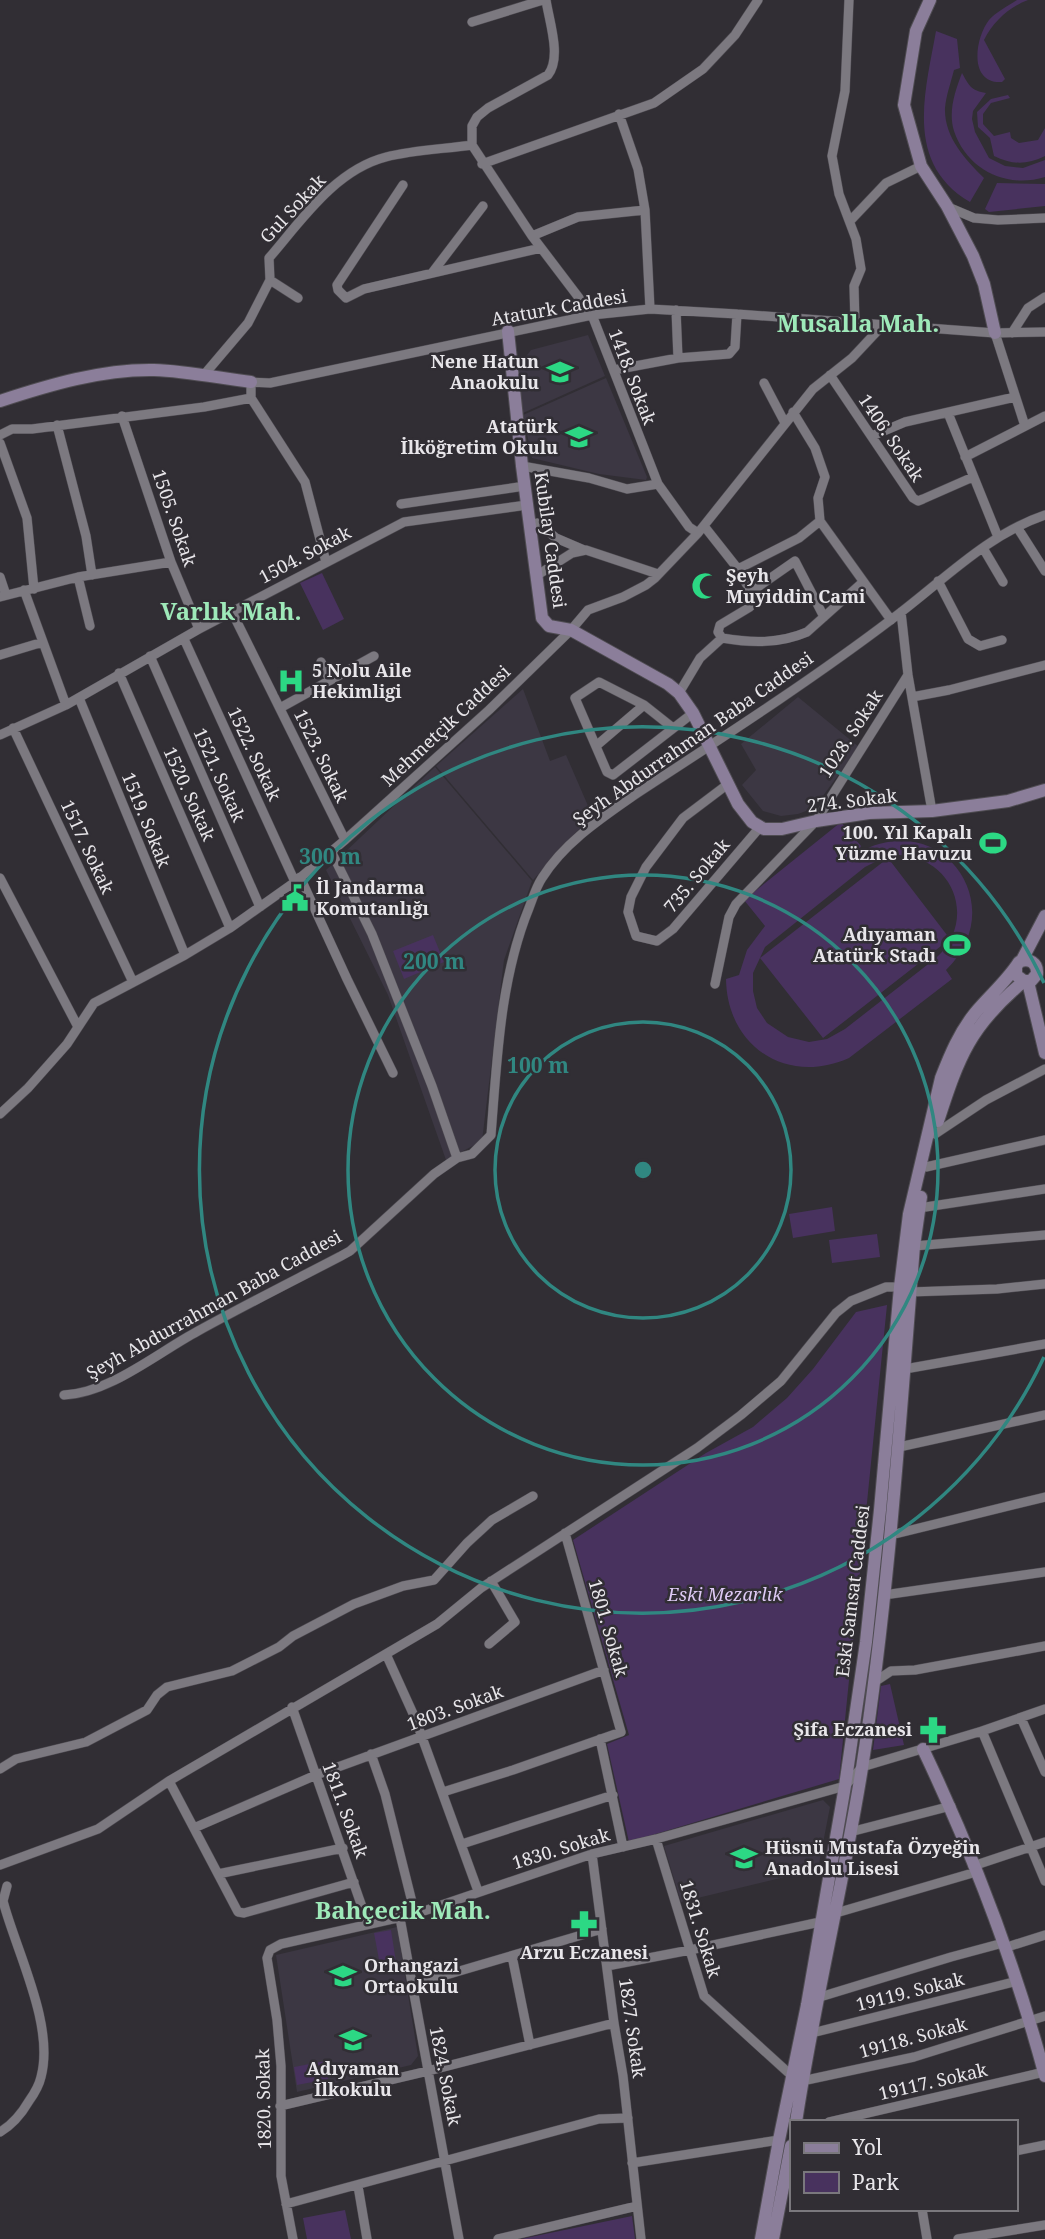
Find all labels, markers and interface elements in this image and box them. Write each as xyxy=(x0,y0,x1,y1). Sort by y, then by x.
street label: Gul Sokak xyxy=(254,168,331,248)
street label: Ataturk Caddesi xyxy=(489,283,629,331)
district label: Musalla Mah. xyxy=(777,306,939,339)
street label: 1418. Sokak xyxy=(604,325,662,428)
place label: Nene Hatun Anaokulu xyxy=(431,349,539,394)
school or university icon: Nene Hatun Anaokulu xyxy=(545,357,575,387)
street label: 1406. Sokak xyxy=(854,389,930,486)
place label: Atatürk İlköğretim Okulu xyxy=(400,414,559,459)
school or university icon: Atatürk İlköğretim Okulu xyxy=(564,422,594,452)
street label: 1505. Sokak xyxy=(147,466,203,570)
street label: Kubilay Caddesi xyxy=(530,470,572,610)
street label: 1504. Sokak xyxy=(254,520,355,588)
place label: Şeyh Muyiddin Cami xyxy=(726,563,866,608)
mosque icon: Şeyh Muyiddin Cami xyxy=(690,571,720,601)
district label: Varlık Mah. xyxy=(161,594,302,627)
street label: Şeyh Abdurrahman Baba Caddesi xyxy=(568,646,817,831)
place label: 5 Nolu Aile Hekimligi xyxy=(312,658,412,703)
street label: Mehmetçik Caddesi xyxy=(376,659,515,791)
hospital icon: 5 Nolu Aile Hekimligi xyxy=(276,666,306,696)
street label: 1028. Sokak xyxy=(813,684,888,782)
street label: 1522. Sokak xyxy=(223,703,287,805)
street label: 1523. Sokak xyxy=(289,705,355,807)
street label: 1521. Sokak xyxy=(188,724,252,826)
street label: 1520. Sokak xyxy=(158,743,222,845)
street label: 1519. Sokak xyxy=(117,768,177,871)
street label: 274. Sokak xyxy=(805,783,899,817)
street label: 1517. Sokak xyxy=(56,796,120,898)
place label: 100. Yıl Kapalı Yüzme Havuzu xyxy=(835,820,973,865)
sports icon: 100. Yıl Kapalı Yüzme Havuzu xyxy=(978,828,1008,858)
street label: 735. Sokak xyxy=(658,833,735,918)
text: 300 m xyxy=(299,842,361,870)
place label: İl Jandarma Komutanlığı xyxy=(316,875,430,920)
public building icon: İl Jandarma Komutanlığı xyxy=(280,883,310,913)
place label: Adıyaman Atatürk Stadı xyxy=(813,922,937,967)
sports icon: Adıyaman Atatürk Stadı xyxy=(942,930,972,960)
text: 200 m xyxy=(403,947,465,975)
text: 100 m xyxy=(507,1051,569,1079)
centre of rings xyxy=(631,1158,655,1182)
street label: Şeyh Abdurrahman Baba Caddesi xyxy=(82,1224,346,1384)
street label: Eski Samsat Caddesi xyxy=(830,1503,875,1678)
street label: 1801. Sokak xyxy=(584,1576,635,1680)
park label: Eski Mezarlık xyxy=(667,1582,783,1606)
street label: 1803. Sokak xyxy=(403,1678,507,1736)
pharmacy icon: Şifa Eczanesi xyxy=(918,1715,948,1745)
place label: Şifa Eczanesi xyxy=(794,1717,913,1741)
street label: 1811. Sokak xyxy=(317,1758,375,1862)
street label: 1830. Sokak xyxy=(509,1822,613,1874)
place label: Hüsnü Mustafa Özyeğin Anadolu Lisesi xyxy=(765,1835,981,1880)
school or university icon: Hüsnü Mustafa Özyeğin Anadolu Lisesi xyxy=(729,1843,759,1873)
street label: 1831. Sokak xyxy=(675,1877,727,1981)
district label: Bahçecik Mah. xyxy=(315,1893,491,1926)
pharmacy icon: Arzu Eczanesi xyxy=(569,1909,599,1939)
place label: Arzu Eczanesi xyxy=(520,1940,649,1964)
place label: Orhangazi Ortaokulu xyxy=(364,1953,460,1998)
school or university icon: Orhangazi Ortaokulu xyxy=(328,1961,358,1991)
street label: 19119. Sokak xyxy=(853,1966,967,2016)
street label: 1827. Sokak xyxy=(614,1976,652,2080)
street label: 19118. Sokak xyxy=(856,2011,970,2063)
street label: 1824. Sokak xyxy=(425,2024,467,2128)
school or university icon: Adıyaman İlkokulu xyxy=(338,2025,368,2055)
street label: 1820. Sokak xyxy=(250,2048,276,2150)
place label: Adıyaman İlkokulu xyxy=(307,2056,400,2101)
street label: 19117. Sokak xyxy=(876,2057,990,2105)
legend xyxy=(790,2120,1017,2211)
text: Yol xyxy=(851,2133,883,2161)
text: Park xyxy=(852,2168,899,2196)

